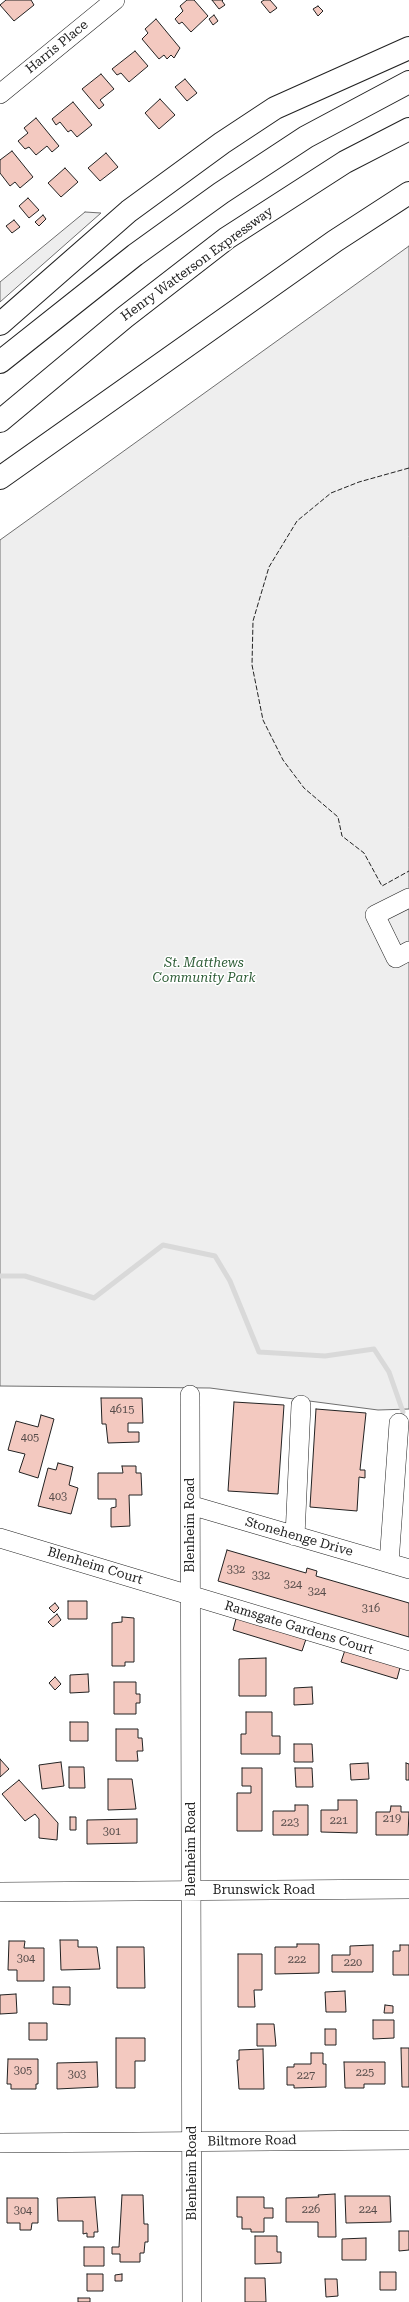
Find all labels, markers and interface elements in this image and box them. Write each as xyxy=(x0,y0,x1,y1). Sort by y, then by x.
street label: Harris Place xyxy=(23,17,91,77)
street label: Henry Watterson Expressway xyxy=(118,204,276,324)
park label: St. Matthews Community Park xyxy=(153,955,255,986)
house number: 4615 xyxy=(110,1403,134,1417)
house number: 405 xyxy=(21,1431,39,1445)
street label: Blenheim Road xyxy=(182,1478,198,1572)
house number: 403 xyxy=(49,1490,67,1504)
street label: Stonehenge Drive xyxy=(243,1514,355,1560)
street label: Blenheim Court xyxy=(46,1544,144,1588)
house number: 332 xyxy=(227,1563,245,1577)
house number: 332 xyxy=(252,1569,270,1583)
house number: 324 xyxy=(284,1578,302,1592)
house number: 324 xyxy=(308,1585,326,1599)
street label: Ramsgate Gardens Court xyxy=(223,1598,375,1658)
house number: 316 xyxy=(362,1602,380,1616)
street label: Blenheim Road xyxy=(183,1802,199,1896)
house number: 219 xyxy=(383,1812,401,1826)
house number: 221 xyxy=(330,1814,348,1828)
house number: 223 xyxy=(281,1816,299,1830)
house number: 301 xyxy=(103,1825,121,1839)
street label: Brunswick Road xyxy=(213,1882,315,1898)
house number: 304 xyxy=(17,1952,35,1966)
house number: 222 xyxy=(288,1953,306,1967)
house number: 220 xyxy=(344,1956,362,1970)
house number: 305 xyxy=(14,2064,32,2078)
house number: 225 xyxy=(356,2066,374,2080)
house number: 303 xyxy=(68,2068,86,2082)
house number: 227 xyxy=(297,2069,315,2083)
street label: Blenheim Road xyxy=(184,2126,200,2220)
street label: Biltmore Road xyxy=(207,2132,297,2150)
house number: 226 xyxy=(302,2203,320,2217)
house number: 224 xyxy=(359,2203,377,2217)
house number: 304 xyxy=(14,2204,32,2218)

